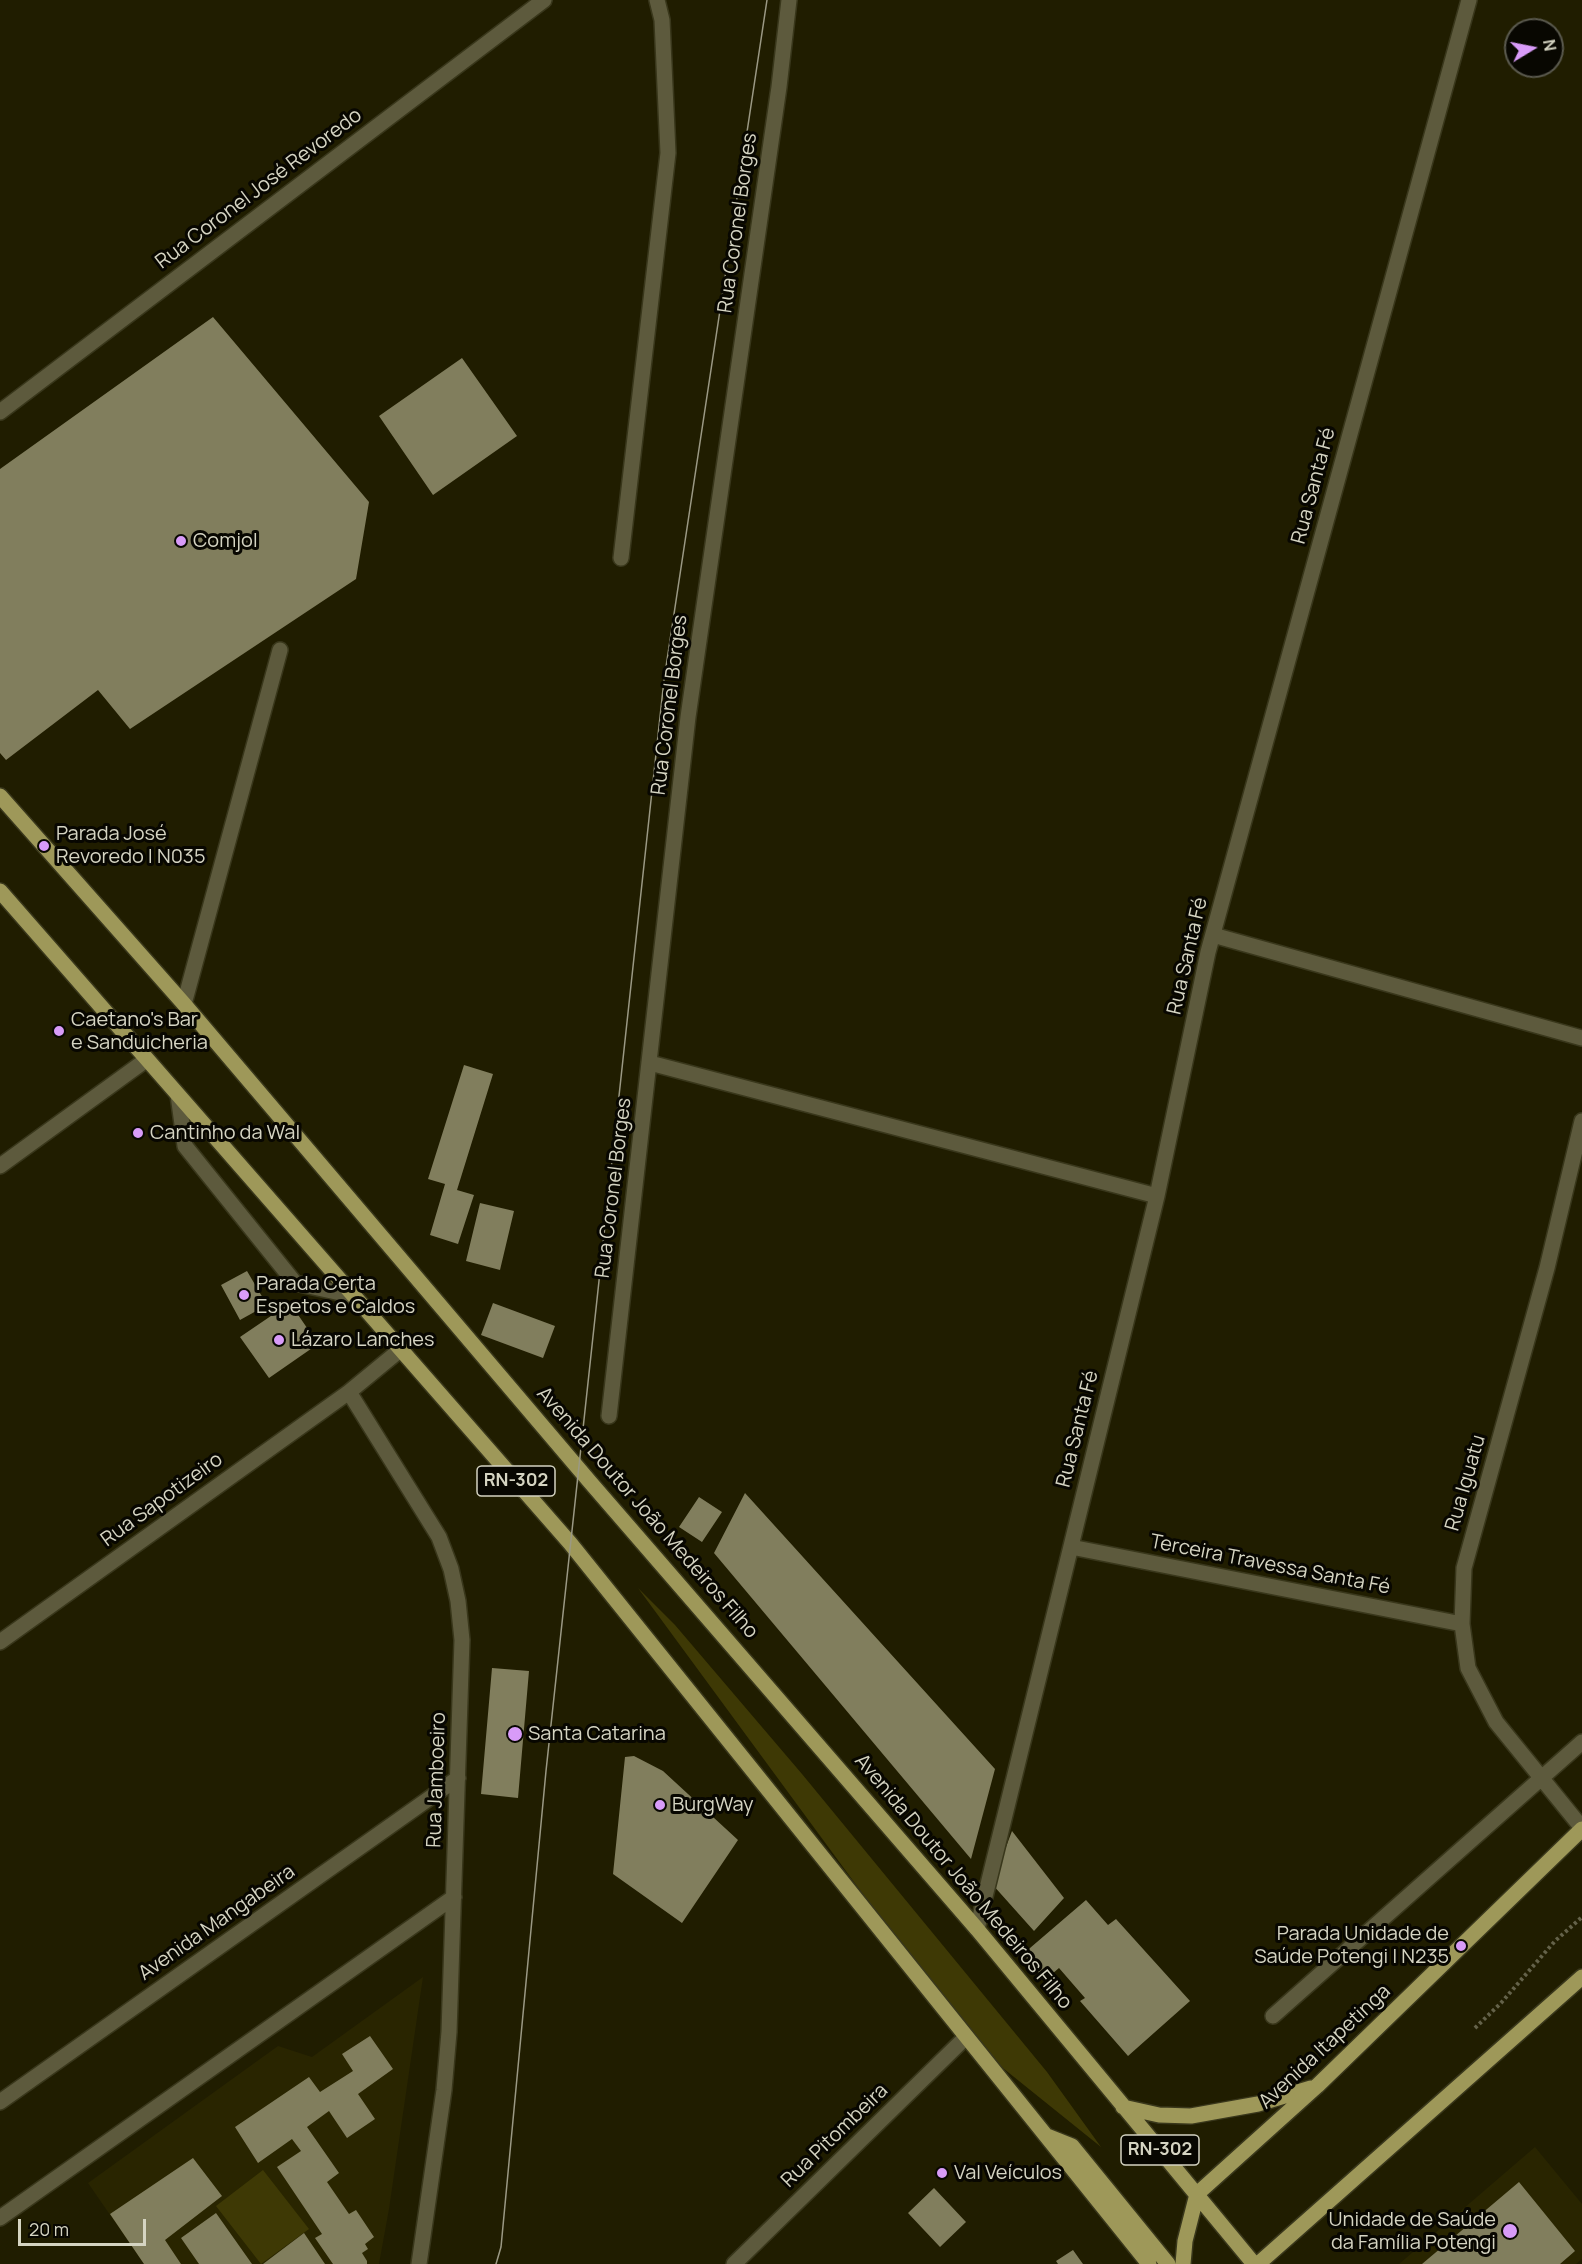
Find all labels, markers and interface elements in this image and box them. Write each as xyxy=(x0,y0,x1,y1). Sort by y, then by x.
north arrow xyxy=(1504,18,1564,78)
text: N xyxy=(1538,38,1562,53)
street label: Rua Coronel José Revoredo xyxy=(151,104,367,274)
street label: Rua Coronel Borges xyxy=(713,131,763,315)
street label: Rua Santa Fé xyxy=(1287,425,1341,547)
place label: Comjol xyxy=(193,529,258,553)
marker: Comjol xyxy=(174,534,188,548)
street label: Rua Coronel Borges xyxy=(647,613,693,797)
place label: Parada José Revoredo | N035 xyxy=(56,822,205,869)
marker: Parada José Revoredo | N035 xyxy=(37,839,51,853)
street label: Rua Santa Fé xyxy=(1163,895,1213,1017)
place label: Caetano's Bar e Sanduicheria xyxy=(71,1008,208,1055)
marker: Caetano's Bar e Sanduicheria xyxy=(52,1024,66,1038)
street label: Rua Coronel Borges xyxy=(591,1096,637,1280)
place label: Cantinho da Wal xyxy=(150,1121,300,1145)
marker: Cantinho da Wal xyxy=(131,1126,145,1140)
place label: Parada Certa Espetos e Caldos xyxy=(256,1272,415,1319)
marker: Parada Certa Espetos e Caldos xyxy=(237,1288,251,1302)
place label: Lázaro Lanches xyxy=(291,1328,435,1352)
marker: Lázaro Lanches xyxy=(272,1333,286,1347)
street label: Rua Santa Fé xyxy=(1052,1368,1104,1490)
street label: Avenida Doutor João Medeiros Filho xyxy=(531,1382,763,1644)
street label: Rua Iguatu xyxy=(1441,1432,1491,1534)
street label: Rua Sapotizeiro xyxy=(97,1448,227,1552)
road number: RN-302 xyxy=(477,1466,555,1496)
street label: Terceira Travessa Santa Fé xyxy=(1148,1530,1392,1600)
street label: Rua Jamboeiro xyxy=(423,1712,451,1848)
place label: Santa Catarina xyxy=(528,1722,666,1746)
marker: Santa Catarina xyxy=(506,1725,524,1743)
street label: Avenida Doutor João Medeiros Filho xyxy=(849,1750,1077,2014)
place label: BurgWay xyxy=(672,1793,754,1817)
marker: BurgWay xyxy=(653,1798,667,1812)
street label: Avenida Mangabeira xyxy=(134,1860,300,1986)
place label: Parada Unidade de Saúde Potengi | N235 xyxy=(1254,1922,1449,1969)
marker: Parada Unidade de Saúde Potengi | N235 xyxy=(1454,1939,1468,1953)
street label: Avenida Itapetinga xyxy=(1254,1980,1396,2114)
street label: Rua Pitombeira xyxy=(777,2079,893,2193)
road number: RN-302 xyxy=(1121,2135,1199,2165)
place label: Val Veículos xyxy=(954,2161,1062,2185)
marker: Val Veículos xyxy=(935,2166,949,2180)
scale bar xyxy=(21,2207,148,2245)
place label: Unidade de Saúde da Família Potengi xyxy=(1329,2208,1496,2255)
text: 20 m xyxy=(29,2217,69,2241)
marker: Unidade de Saúde da Família Potengi xyxy=(1501,2222,1519,2240)

